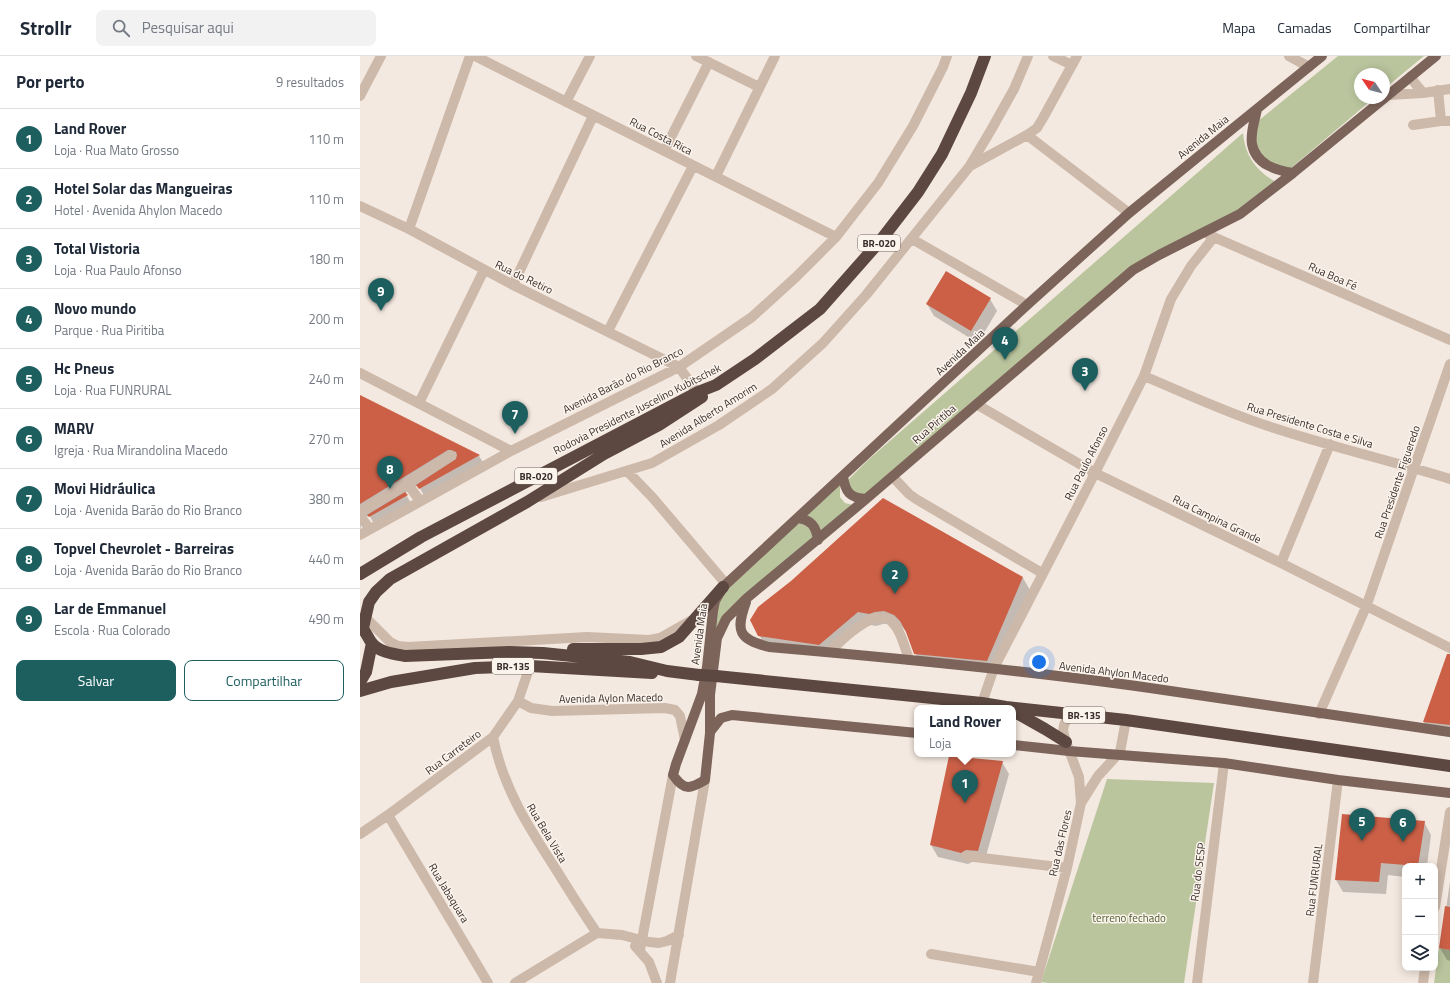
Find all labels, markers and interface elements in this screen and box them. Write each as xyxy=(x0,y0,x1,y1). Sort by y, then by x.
search box xyxy=(96,10,376,46)
text: Strollr xyxy=(20,13,72,42)
text: Pesquisar aqui xyxy=(142,16,234,39)
icon: search xyxy=(110,17,132,39)
text: Mapa xyxy=(1222,17,1255,38)
text: Camadas xyxy=(1277,17,1332,38)
text: Compartilhar xyxy=(1354,17,1430,38)
north arrow xyxy=(1354,68,1390,104)
text: Por perto xyxy=(16,69,85,95)
text: 9 resultados xyxy=(276,72,344,92)
street label: Avenida Maia xyxy=(1174,111,1232,163)
street label: Rua Costa Rica xyxy=(627,113,696,159)
text: Land Rover xyxy=(54,117,126,140)
text: 1 xyxy=(25,129,33,149)
text: 110 m xyxy=(308,129,344,149)
text: Loja · Rua Mato Grosso xyxy=(54,140,179,160)
text: Hotel Solar das Mangueiras xyxy=(54,177,233,200)
text: 2 xyxy=(25,189,33,209)
text: 110 m xyxy=(308,189,344,209)
text: Hotel · Avenida Ahylon Macedo xyxy=(54,200,222,220)
road number: BR-020 xyxy=(858,235,900,251)
text: Total Vistoria xyxy=(54,237,140,260)
text: 3 xyxy=(25,249,33,269)
text: 180 m xyxy=(308,249,344,269)
street label: Rua do Retiro xyxy=(492,256,556,298)
street label: Rua Boa Fé xyxy=(1306,258,1360,294)
text: Loja · Rua Paulo Afonso xyxy=(54,260,182,280)
pin: 9 xyxy=(368,278,394,311)
text: Novo mundo xyxy=(54,297,136,320)
text: 4 xyxy=(25,309,33,329)
text: 200 m xyxy=(308,309,344,329)
text: Parque · Rua Piritiba xyxy=(54,320,164,340)
street label: Avenida Maia xyxy=(932,325,988,379)
pin: 4 xyxy=(992,327,1018,360)
street label: Avenida Barão do Rio Branco xyxy=(560,343,686,417)
text: Hc Pneus xyxy=(54,357,114,380)
pin: 3 xyxy=(1072,358,1098,391)
street label: Rodovia Presidente Juscelino Kubitschek xyxy=(550,359,724,458)
text: 5 xyxy=(25,369,33,389)
text: 240 m xyxy=(308,369,344,389)
street label: Avenida Alberto Amorim xyxy=(656,378,760,452)
text: Loja · Rua FUNRURAL xyxy=(54,380,171,400)
street label: Rua Presidente Costa e Silva xyxy=(1245,398,1375,452)
street label: Rua Piritiba xyxy=(909,400,960,448)
pin: 7 xyxy=(502,401,528,434)
text: MARV xyxy=(54,417,94,440)
street label: Rua Paulo Afonso xyxy=(1060,423,1112,503)
street label: Rua Presidente Figueredo xyxy=(1370,423,1424,541)
text: 6 xyxy=(25,429,33,449)
text: 270 m xyxy=(308,429,344,449)
text: Igreja · Rua Mirandolina Macedo xyxy=(54,440,228,460)
pin: 8 xyxy=(377,456,403,489)
road number: BR-020 xyxy=(515,468,557,484)
text: Movi Hidráulica xyxy=(54,477,155,500)
text: 7 xyxy=(25,489,33,509)
text: 380 m xyxy=(308,489,344,509)
street label: Rua Campina Grande xyxy=(1170,491,1264,548)
text: Loja · Avenida Barão do Rio Branco xyxy=(54,500,242,520)
text: Topvel Chevrolet - Barreiras xyxy=(54,537,234,560)
text: 8 xyxy=(25,549,33,569)
text: 440 m xyxy=(308,549,344,569)
text: Loja · Avenida Barão do Rio Branco xyxy=(54,560,242,580)
pin: 2 xyxy=(882,561,908,594)
text: Lar de Emmanuel xyxy=(54,597,166,620)
street label: Avenida Maia xyxy=(687,602,711,666)
text: 9 xyxy=(25,609,33,629)
text: 490 m xyxy=(308,609,344,629)
text: Escola · Rua Colorado xyxy=(54,620,170,640)
your location xyxy=(1029,652,1049,672)
street label: Avenida Ahylon Macedo xyxy=(1058,657,1170,687)
road number: BR-135 xyxy=(492,658,534,674)
button: Salvar xyxy=(16,660,176,701)
button: Compartilhar xyxy=(184,660,344,701)
street label: Avenida Aylon Macedo xyxy=(559,689,663,707)
popup xyxy=(914,705,1016,757)
road number: BR-135 xyxy=(1063,707,1105,723)
text: Land Rover xyxy=(929,710,1001,733)
street label: Rua Carreteiro xyxy=(422,726,484,778)
text: Loja xyxy=(929,733,951,753)
pin: 1 xyxy=(952,770,978,803)
street label: Rua Bela Vista xyxy=(523,800,571,866)
street label: Rua das Flores xyxy=(1045,808,1075,878)
pin: 5 xyxy=(1349,808,1375,841)
pin: 6 xyxy=(1390,809,1416,842)
street label: Rua do SESP xyxy=(1186,841,1210,902)
street label: Rua FUNRURAL xyxy=(1302,842,1326,917)
street label: Rua Jabaquara xyxy=(425,860,473,926)
map controls xyxy=(1402,863,1438,971)
button: + xyxy=(1402,863,1438,899)
button: − xyxy=(1402,899,1438,935)
park label: terreno fechado xyxy=(1092,910,1166,926)
button: layers xyxy=(1402,935,1438,971)

